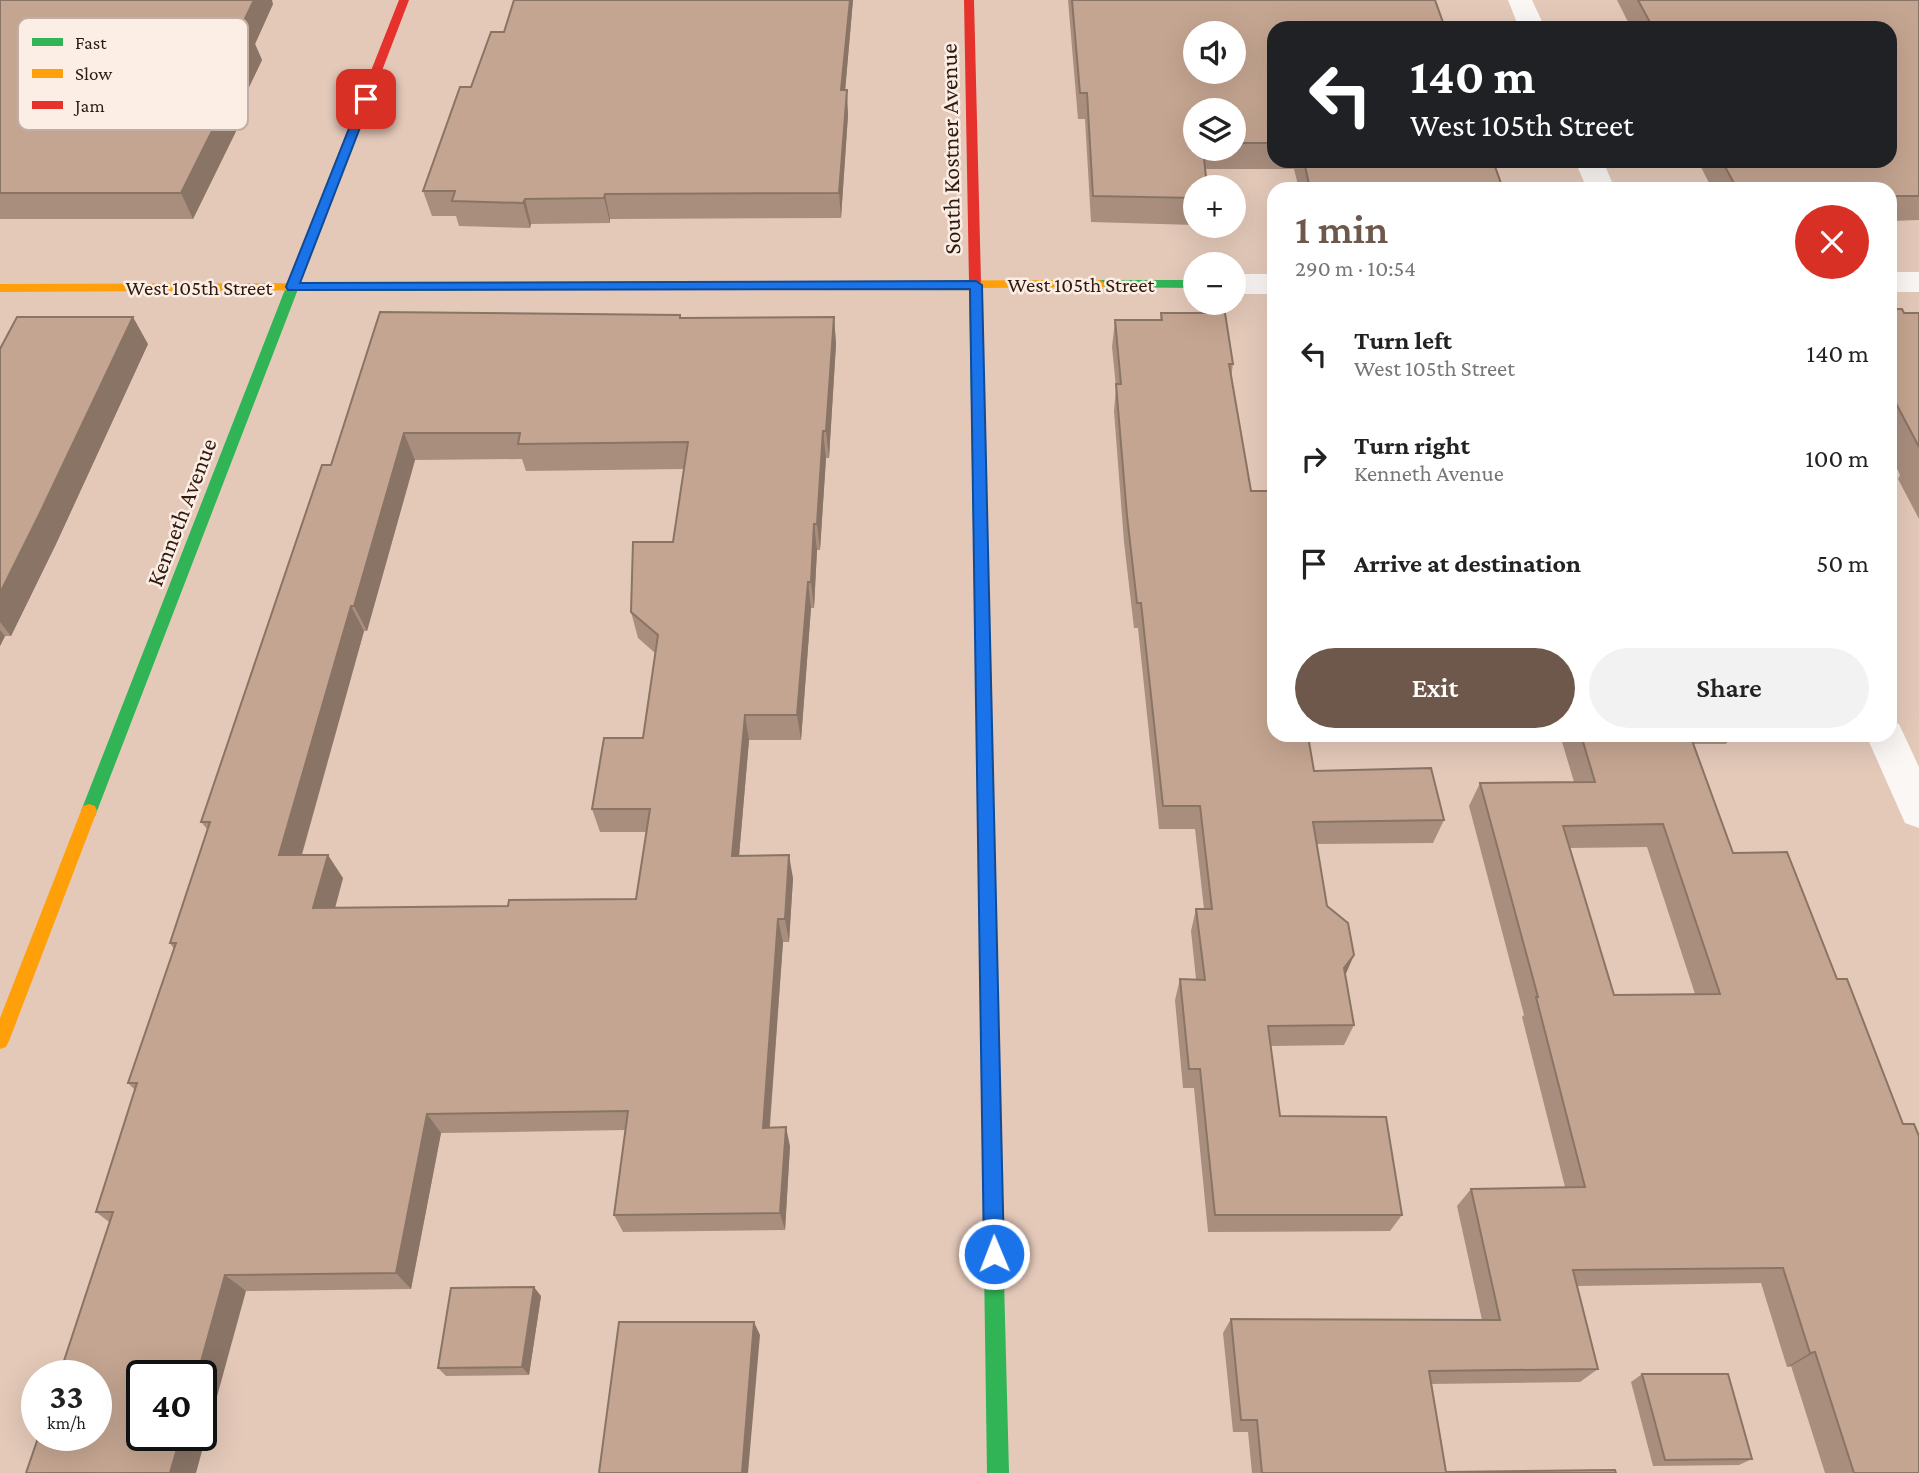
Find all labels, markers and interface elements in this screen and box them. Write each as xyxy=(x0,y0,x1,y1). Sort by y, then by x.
legend xyxy=(18,18,248,130)
map controls xyxy=(1183,21,1246,315)
button: sound xyxy=(1183,21,1246,84)
text: Fast xyxy=(75,32,107,53)
street label: South Kostner Avenue xyxy=(935,43,965,255)
icon: left xyxy=(1295,49,1386,140)
text: 140 m xyxy=(1410,49,1535,104)
text: Slow xyxy=(75,63,112,84)
pin xyxy=(336,69,396,129)
icon: arrive xyxy=(347,80,385,118)
text: Jam xyxy=(73,95,105,116)
button: layers xyxy=(1183,98,1246,161)
text: West 105th Street xyxy=(1410,107,1634,143)
button: + xyxy=(1183,175,1246,238)
text: 1 min xyxy=(1295,205,1388,252)
button: close xyxy=(1795,205,1869,279)
button: − xyxy=(1183,252,1246,315)
text: 290 m · 10:54 xyxy=(1295,255,1416,281)
street label: West 105th Street xyxy=(1008,273,1155,297)
street label: West 105th Street xyxy=(126,276,273,300)
text: Turn left xyxy=(1354,326,1452,355)
icon: left xyxy=(1295,335,1333,373)
text: 140 m xyxy=(1807,339,1869,368)
text: West 105th Street xyxy=(1354,355,1515,381)
text: Turn right xyxy=(1354,431,1470,460)
street label: Kenneth Avenue xyxy=(140,434,222,590)
icon: right xyxy=(1295,440,1333,478)
text: 100 m xyxy=(1805,444,1869,473)
text: Kenneth Avenue xyxy=(1354,460,1504,486)
icon: arrive xyxy=(1295,545,1333,583)
text: Arrive at destination xyxy=(1354,549,1581,578)
text: 50 m xyxy=(1816,549,1869,578)
button: Exit xyxy=(1295,648,1575,728)
button: Share xyxy=(1589,648,1869,728)
position arrow xyxy=(957,1217,1031,1291)
speed limit sign: 40 xyxy=(126,1360,217,1451)
text: 33 xyxy=(49,1377,84,1416)
text: km/h xyxy=(47,1413,86,1433)

